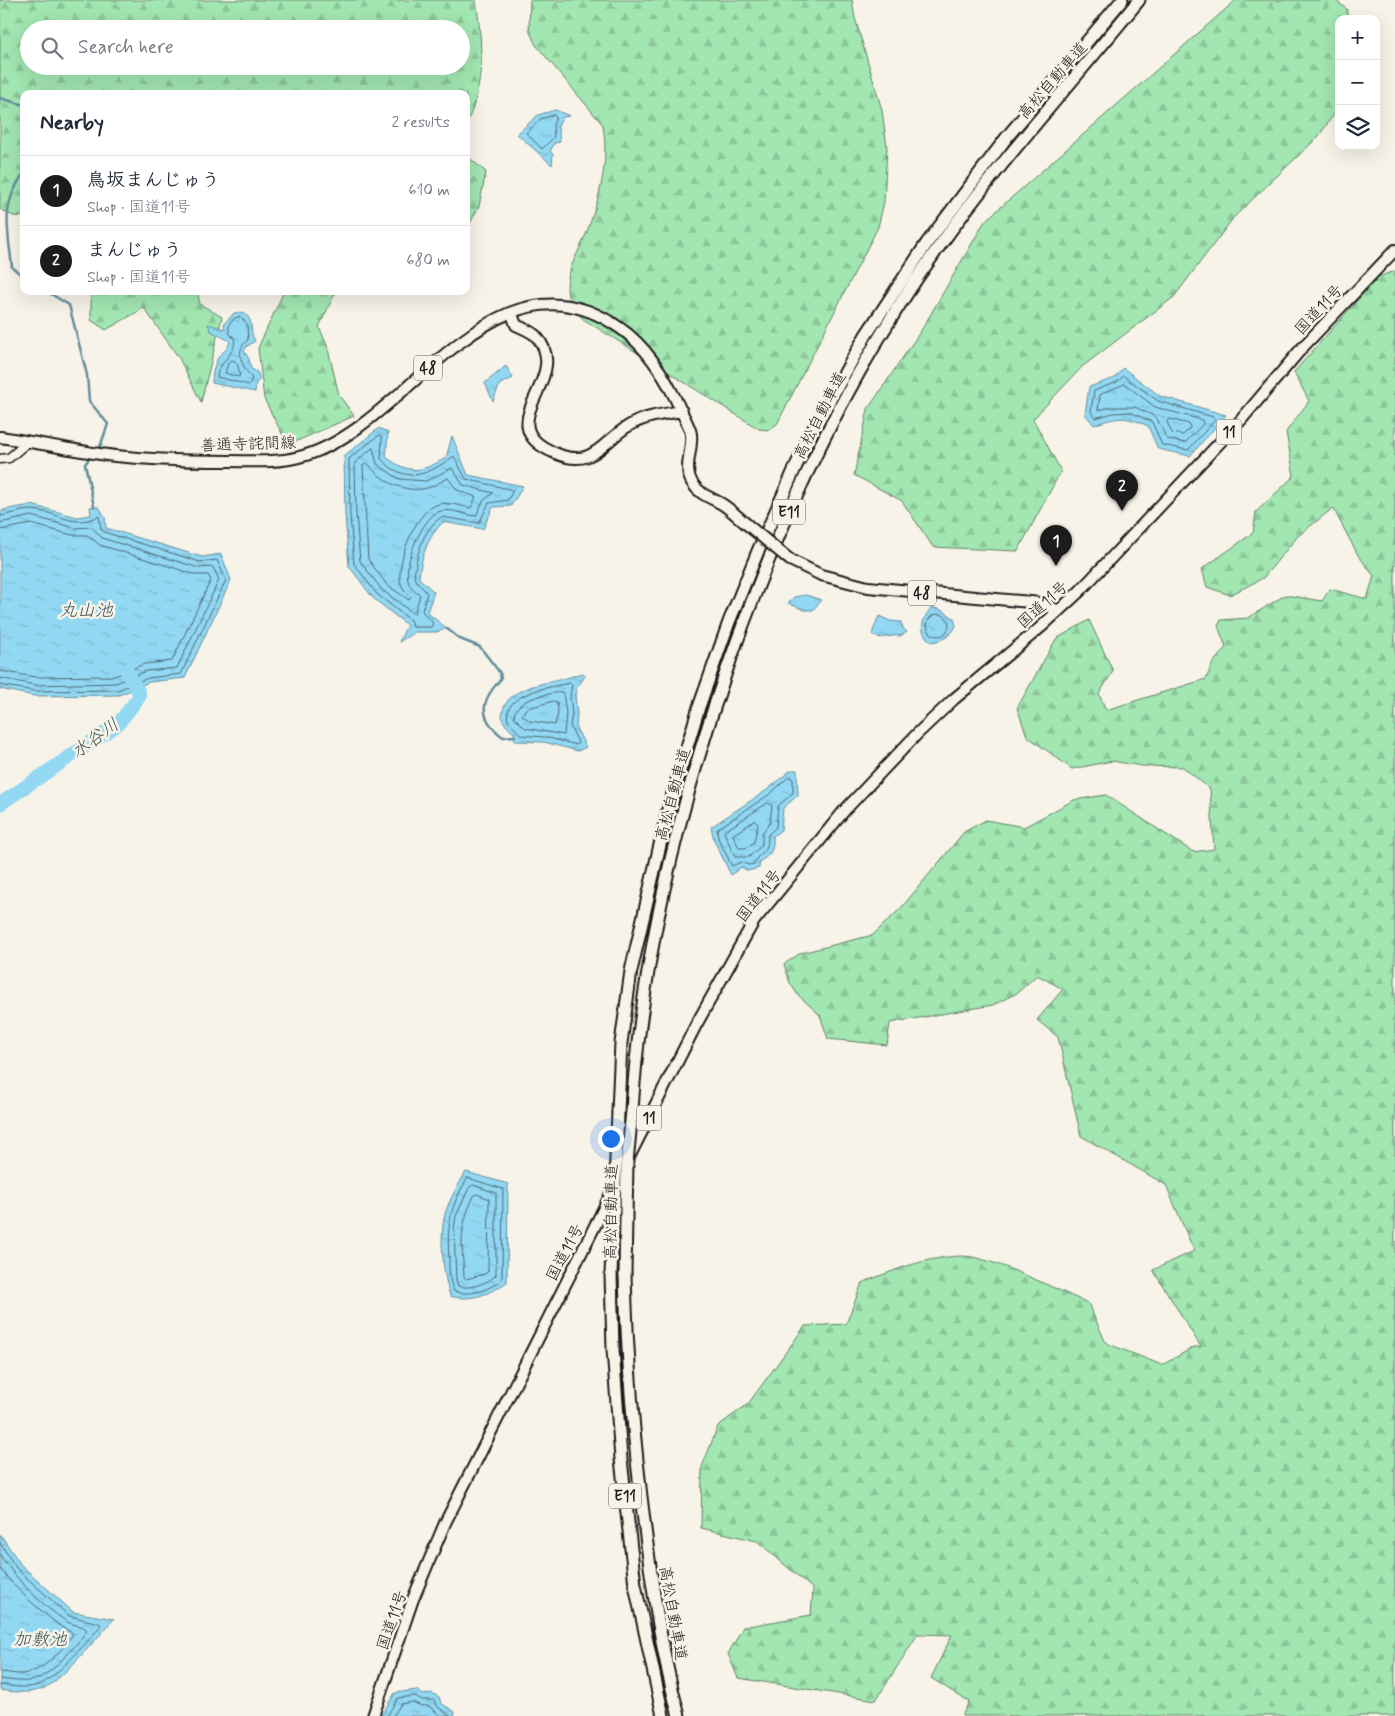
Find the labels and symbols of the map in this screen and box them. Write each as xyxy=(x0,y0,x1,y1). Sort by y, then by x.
street label: 高松自動車道 xyxy=(1014,38,1093,124)
street label: 国道11号 xyxy=(1290,280,1348,340)
road number: 48 xyxy=(414,356,442,380)
street label: 高松自動車道 xyxy=(789,368,851,463)
road number: 11 xyxy=(1216,420,1242,444)
street label: 善通寺詫間線 xyxy=(200,432,296,457)
pin: 2 xyxy=(1106,470,1138,511)
road number: E11 xyxy=(773,500,805,524)
pin: 1 xyxy=(1040,525,1072,566)
street label: 国道11号 xyxy=(1013,577,1073,634)
road number: 48 xyxy=(908,580,936,606)
water label: 丸山池 xyxy=(59,599,114,623)
water label: 水谷川 xyxy=(67,713,124,764)
street label: 高松自動車道 xyxy=(651,745,696,843)
street label: 国道11号 xyxy=(732,865,787,927)
road number: 11 xyxy=(636,1106,662,1130)
your location xyxy=(598,1126,624,1152)
street label: 高松自動車道 xyxy=(600,1164,623,1260)
street label: 国道11号 xyxy=(541,1220,589,1285)
road number: E11 xyxy=(609,1484,641,1508)
street label: 高松自動車道 xyxy=(654,1564,691,1662)
street label: 国道11号 xyxy=(372,1588,412,1653)
water label: 加敷池 xyxy=(13,1628,68,1652)

